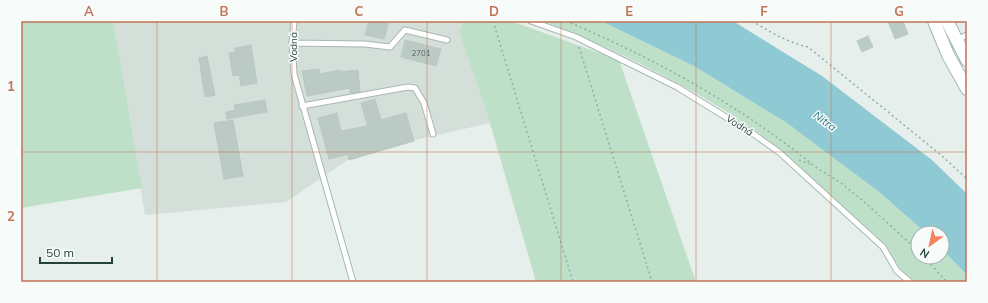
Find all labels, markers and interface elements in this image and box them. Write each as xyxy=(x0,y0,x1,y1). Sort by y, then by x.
text: A xyxy=(84,3,94,19)
text: B xyxy=(220,3,229,19)
text: C xyxy=(355,3,364,19)
text: D xyxy=(489,3,499,19)
text: E xyxy=(625,3,633,19)
text: F xyxy=(760,3,768,19)
text: G xyxy=(894,3,904,19)
street label: Vodná xyxy=(287,32,300,62)
house number: 2701 xyxy=(411,48,431,58)
text: 1 xyxy=(7,78,15,94)
water label: Nitra xyxy=(811,108,840,134)
street label: Vodná xyxy=(724,112,756,139)
text: 2 xyxy=(7,208,15,224)
north arrow xyxy=(910,225,950,265)
scale bar xyxy=(40,239,112,265)
text: 50 m xyxy=(46,245,74,260)
text: N xyxy=(917,245,932,262)

